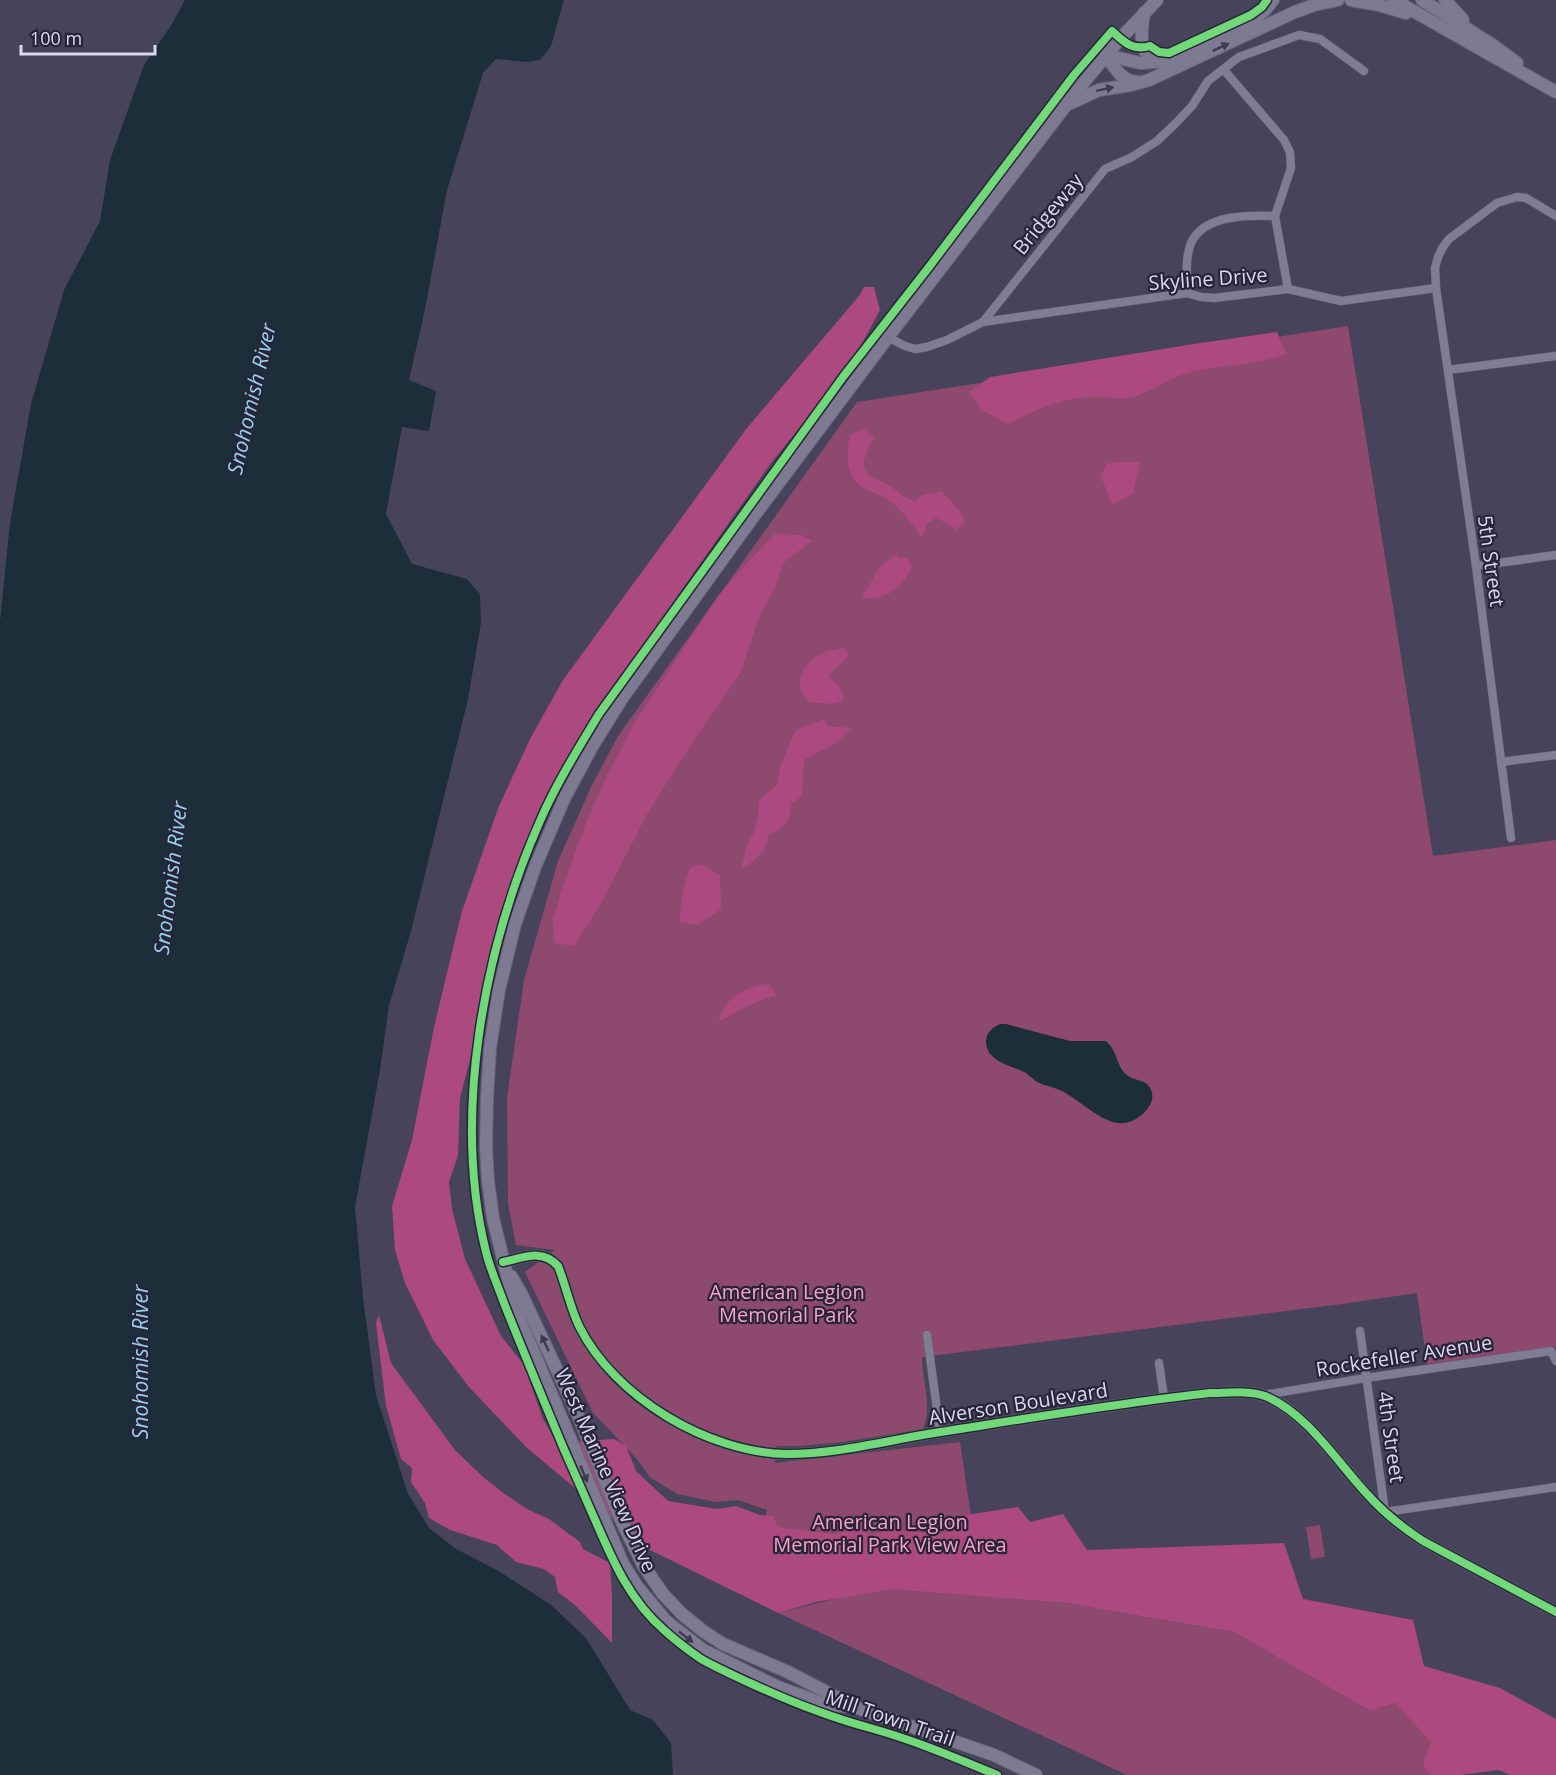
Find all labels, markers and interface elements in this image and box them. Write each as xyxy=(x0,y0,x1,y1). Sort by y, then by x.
scale bar xyxy=(21,18,154,56)
text: 100 m xyxy=(30,26,82,50)
one-way arrow xyxy=(1213,42,1230,51)
one-way arrow xyxy=(1096,84,1115,93)
street label: Bridgeway xyxy=(1007,167,1089,260)
street label: Skyline Drive xyxy=(1148,261,1268,296)
water label: Snohomish River xyxy=(220,320,282,477)
street label: 5th Street xyxy=(1472,514,1511,608)
water label: Snohomish River xyxy=(147,799,193,956)
park label: American Legion Memorial Park xyxy=(709,1278,865,1328)
water label: Snohomish River xyxy=(126,1284,154,1439)
street label: Rockefeller Avenue xyxy=(1314,1328,1494,1383)
one-way arrow xyxy=(540,1334,549,1351)
street label: West Marine View Drive xyxy=(549,1364,664,1576)
street label: Alverson Boulevard xyxy=(926,1376,1109,1431)
street label: 4th Street xyxy=(1372,1390,1411,1484)
one-way arrow xyxy=(579,1466,589,1484)
park label: American Legion Memorial Park View Area xyxy=(773,1508,1007,1558)
one-way arrow xyxy=(678,1631,693,1643)
street label: Mill Town Trail xyxy=(822,1683,958,1752)

